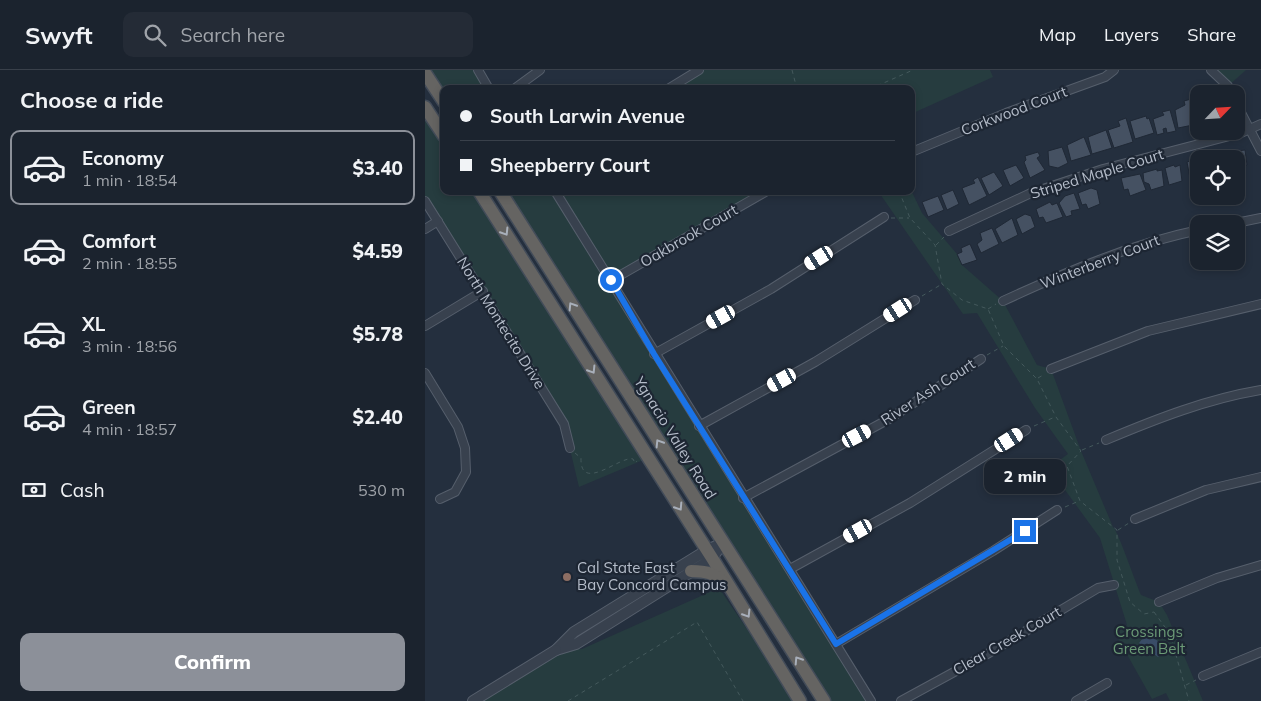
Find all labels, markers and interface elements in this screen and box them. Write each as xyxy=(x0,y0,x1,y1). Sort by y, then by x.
search box xyxy=(123,12,473,57)
text: Swyft xyxy=(25,20,93,50)
icon: search xyxy=(141,21,169,49)
text: Search here xyxy=(181,23,285,47)
text: Map xyxy=(1039,23,1076,46)
text: Layers xyxy=(1104,23,1159,46)
text: Share xyxy=(1187,23,1236,46)
street label: Corkwood Court xyxy=(958,82,1070,140)
north arrow xyxy=(1190,85,1245,140)
map controls xyxy=(1190,85,1245,270)
text: Choose a ride xyxy=(20,86,163,114)
text: South Larwin Avenue xyxy=(490,104,685,128)
street label: Striped Maple Court xyxy=(1028,144,1166,203)
icon: car xyxy=(22,145,67,190)
text: Economy xyxy=(82,146,164,170)
button: locate xyxy=(1190,150,1245,205)
text: Sheepberry Court xyxy=(490,153,650,177)
text: $3.40 xyxy=(352,156,403,180)
text: 1 min · 18:54 xyxy=(82,170,177,190)
street label: Oakbrook Court xyxy=(637,200,741,271)
button: layers xyxy=(1190,215,1245,270)
one-way arrow xyxy=(499,227,508,236)
icon: car xyxy=(22,228,67,273)
text: Comfort xyxy=(82,229,156,253)
street label: Winterberry Court xyxy=(1037,230,1162,293)
text: $4.59 xyxy=(352,239,403,263)
car xyxy=(802,244,835,272)
text: 2 min · 18:55 xyxy=(82,253,177,273)
street label: North Montecito Drive xyxy=(453,253,550,392)
route start xyxy=(600,269,622,291)
car xyxy=(881,296,914,324)
one-way arrow xyxy=(569,302,579,311)
car xyxy=(704,303,737,331)
icon: car xyxy=(22,311,67,356)
text: XL xyxy=(82,312,105,336)
text: $5.78 xyxy=(352,322,403,346)
text: 3 min · 18:56 xyxy=(82,336,177,356)
street label: River Ash Court xyxy=(877,354,978,429)
one-way arrow xyxy=(586,364,595,373)
car xyxy=(765,366,798,394)
street label: Ygnacio Valley Road xyxy=(630,372,721,502)
icon: car xyxy=(22,394,67,439)
text: Green xyxy=(82,395,136,419)
text: $2.40 xyxy=(352,405,403,429)
text: 4 min · 18:57 xyxy=(82,419,177,439)
car xyxy=(840,422,873,450)
car xyxy=(992,426,1025,454)
one-way arrow xyxy=(656,439,666,448)
callout: 2 min xyxy=(984,458,1066,494)
text: 2 min xyxy=(1004,466,1046,486)
icon: cash xyxy=(20,476,48,504)
text: Cash xyxy=(60,478,105,502)
text: 530 m xyxy=(358,480,405,500)
one-way arrow xyxy=(673,501,683,510)
car xyxy=(841,517,874,545)
route end xyxy=(1014,520,1036,542)
place label: Cal State East Bay Concord Campus xyxy=(577,558,726,594)
marker: Cal State East Bay Concord Campus xyxy=(561,571,573,583)
street label: Clear Creek Court xyxy=(949,602,1064,679)
one-way arrow xyxy=(740,609,750,618)
park label: Crossings Green Belt xyxy=(1113,622,1185,658)
button: Confirm xyxy=(20,633,405,691)
one-way arrow xyxy=(795,656,804,666)

